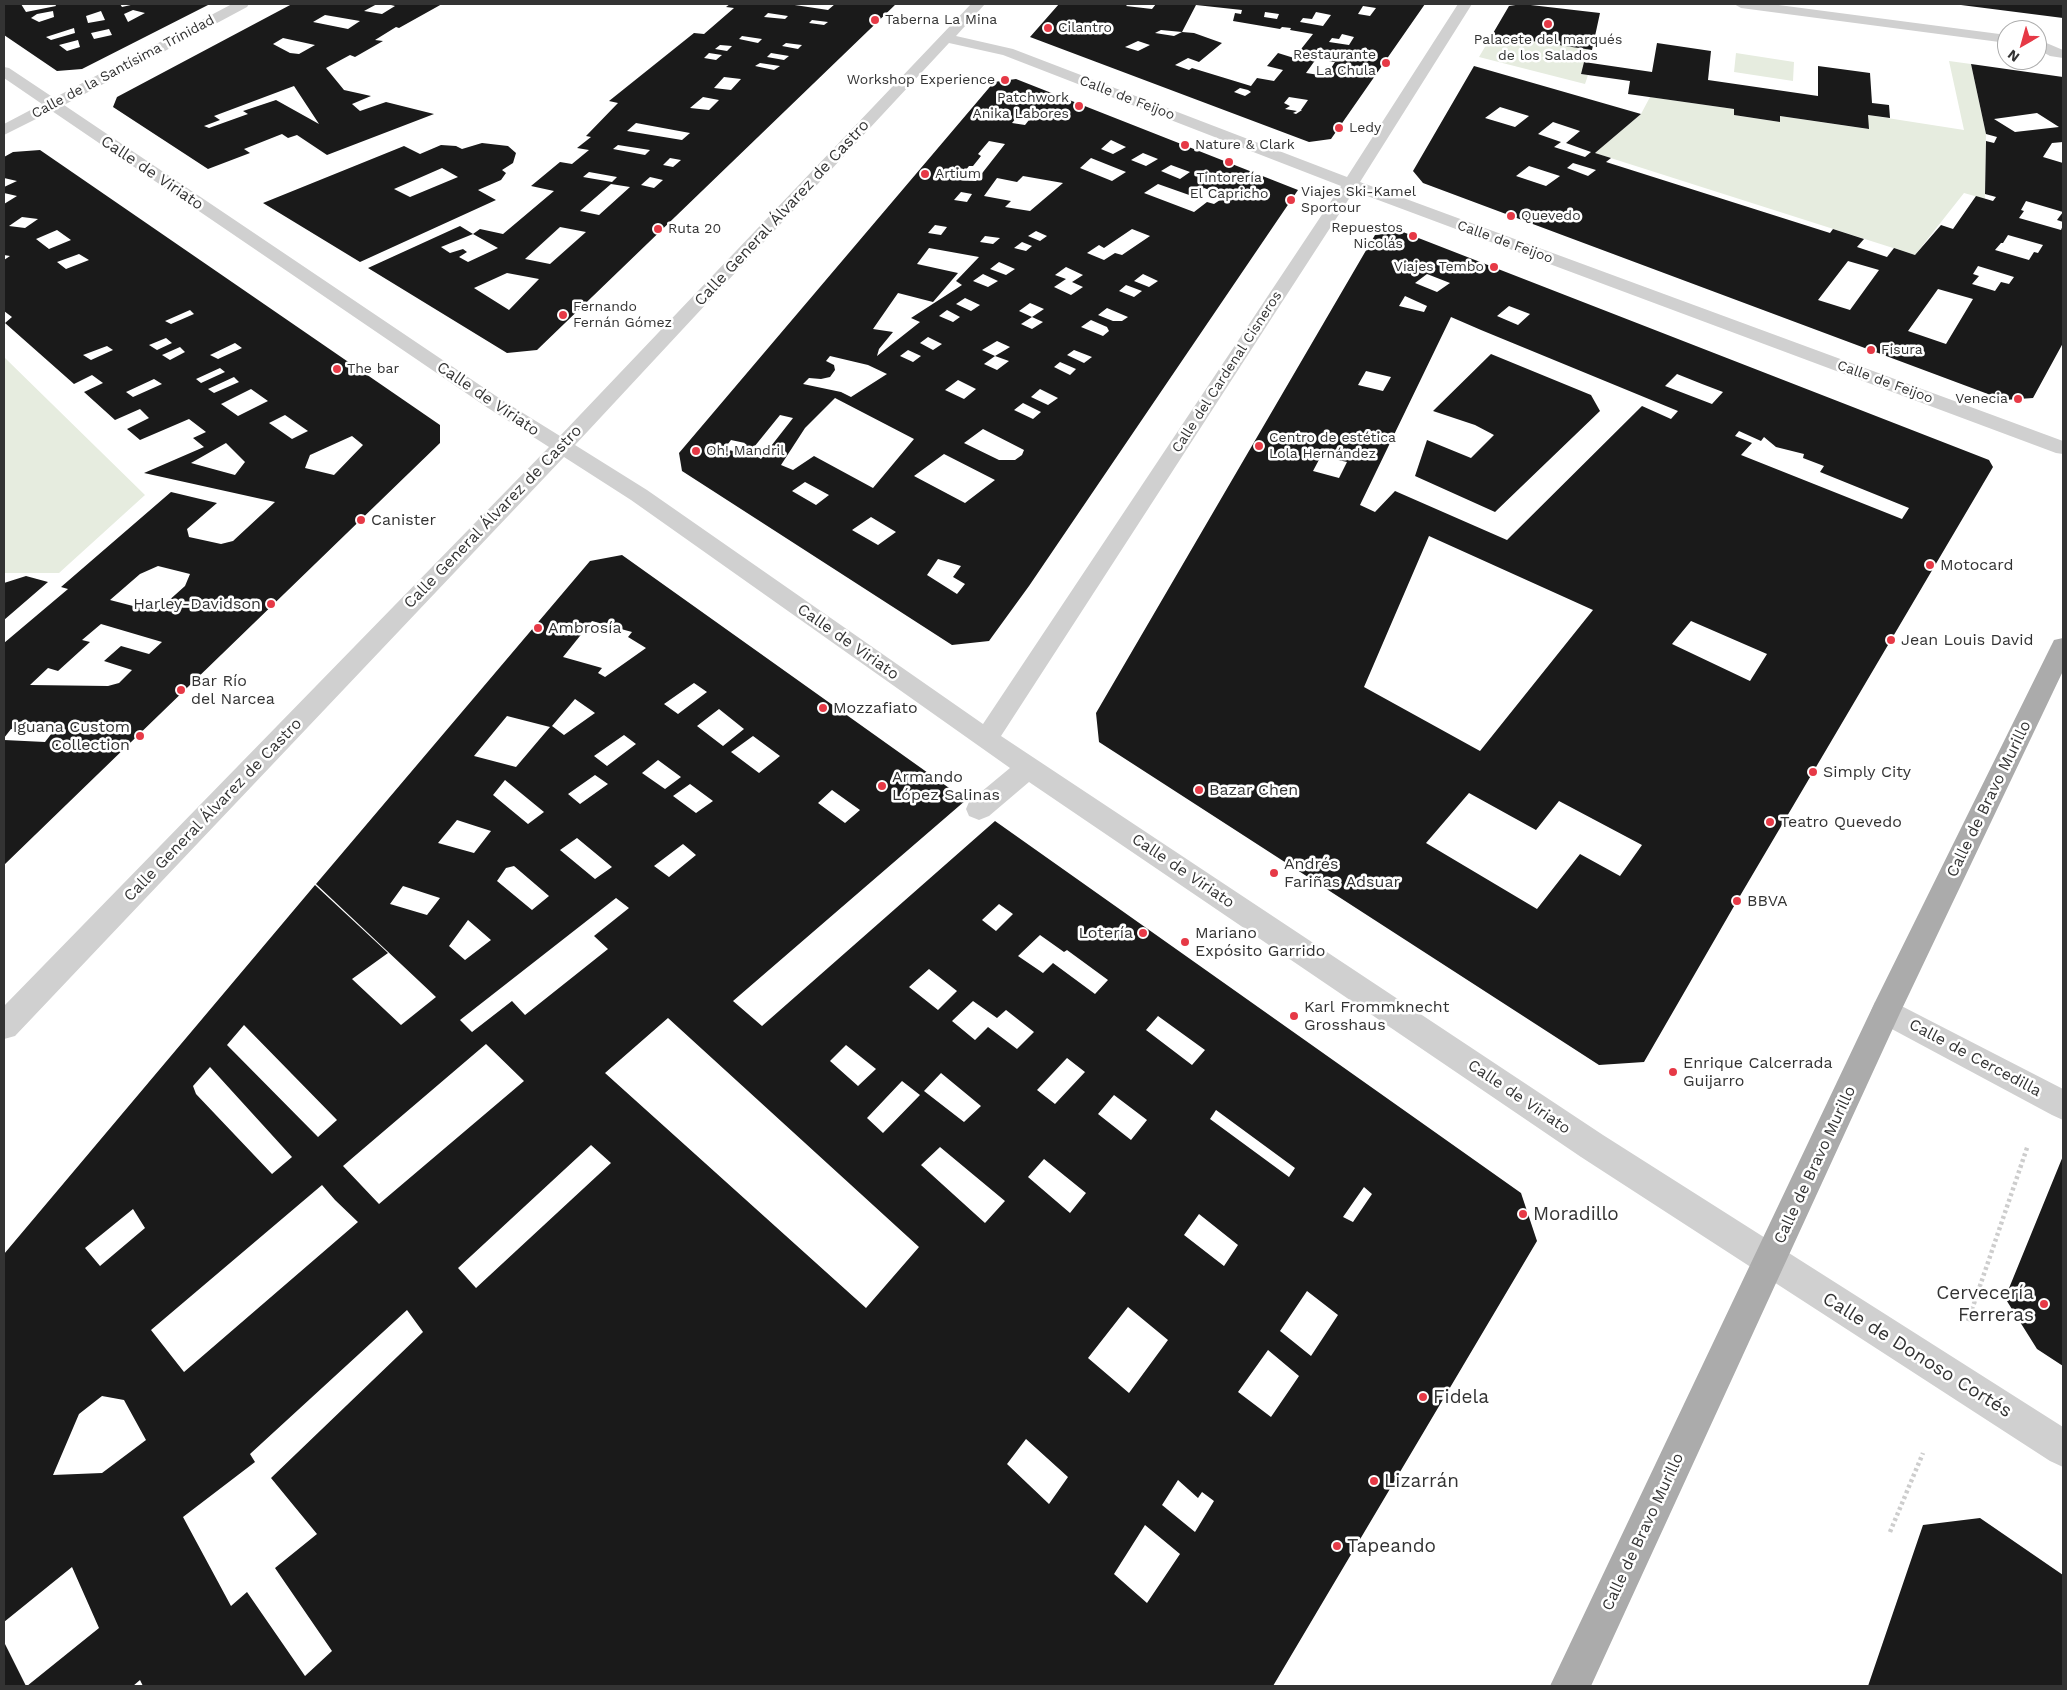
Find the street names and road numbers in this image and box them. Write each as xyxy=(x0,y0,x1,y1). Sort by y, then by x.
street label: Calle de la Santísima Trinidad xyxy=(29,12,217,122)
street label: Calle de Feijoo xyxy=(1077,72,1177,124)
street label: Calle General Álvarez de Castro xyxy=(690,116,874,310)
street label: Calle de Viriato xyxy=(97,132,207,214)
street label: Calle de Feijoo xyxy=(1455,217,1555,267)
street label: Calle del Cardenal Cisneros xyxy=(1168,288,1286,456)
street label: Calle de Feijoo xyxy=(1835,357,1935,407)
street label: Calle de Viriato xyxy=(433,358,543,440)
street label: Calle General Álvarez de Castro xyxy=(400,421,586,613)
street label: Calle de Viriato xyxy=(793,600,903,684)
street label: Calle General Álvarez de Castro xyxy=(120,714,306,906)
street label: Calle de Bravo Murillo xyxy=(1943,718,2035,880)
street label: Calle de Viriato xyxy=(1128,830,1238,912)
street label: Calle de Cercedilla xyxy=(1906,1015,2044,1101)
street label: Calle de Viriato xyxy=(1464,1056,1574,1138)
street label: Calle de Bravo Murillo xyxy=(1770,1083,1860,1247)
street label: Calle de Donoso Cortés xyxy=(1818,1287,2016,1423)
street label: Calle de Bravo Murillo xyxy=(1598,1450,1688,1614)

